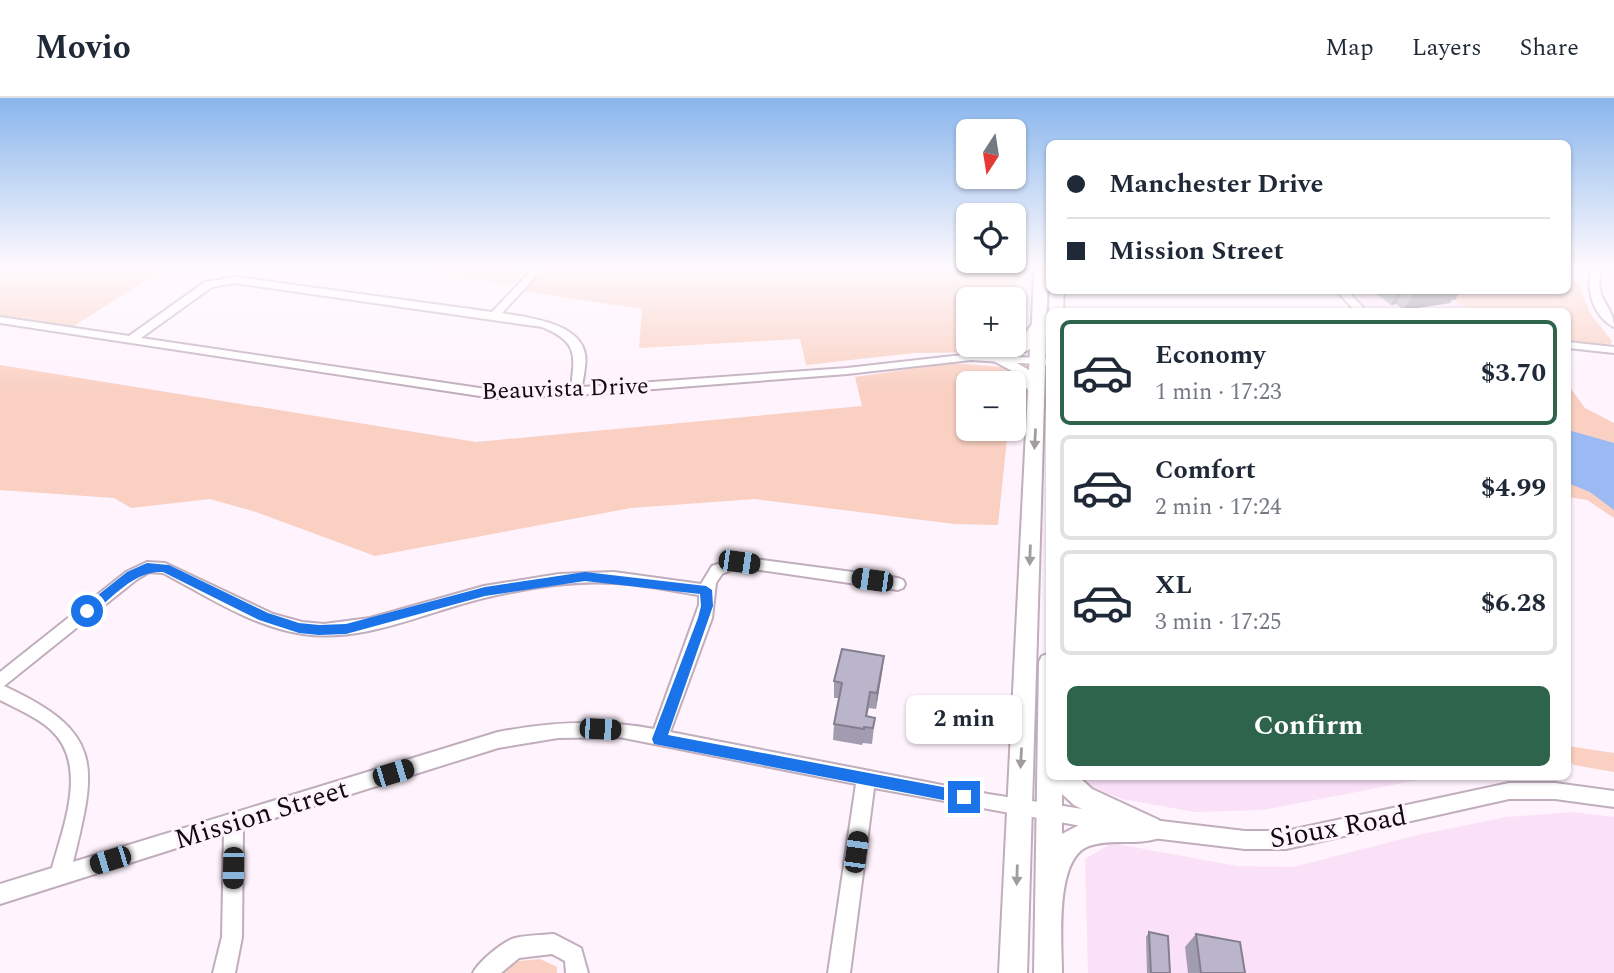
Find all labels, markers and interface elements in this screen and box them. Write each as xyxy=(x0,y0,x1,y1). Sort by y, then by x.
text: Movio xyxy=(35,23,131,73)
text: Map xyxy=(1325,30,1374,66)
text: Layers xyxy=(1412,30,1482,66)
text: Share xyxy=(1520,30,1579,66)
north arrow xyxy=(956,119,1026,189)
map controls xyxy=(956,119,1026,441)
text: Manchester Drive xyxy=(1109,164,1323,204)
button: locate xyxy=(956,203,1026,273)
text: Mission Street xyxy=(1109,231,1284,271)
button: + xyxy=(956,287,1026,357)
text: Economy xyxy=(1155,335,1265,375)
icon: car xyxy=(1071,341,1134,404)
text: $3.70 xyxy=(1481,353,1546,393)
street label: Beauvista Drive xyxy=(481,368,649,410)
button: − xyxy=(956,371,1026,441)
text: 1 min · 17:23 xyxy=(1155,375,1282,410)
one-way arrow xyxy=(1029,428,1040,450)
text: Comfort xyxy=(1155,450,1256,490)
icon: car xyxy=(1071,456,1134,519)
text: $4.99 xyxy=(1481,468,1546,508)
text: 2 min · 17:24 xyxy=(1155,490,1282,525)
one-way arrow xyxy=(1024,544,1035,566)
car xyxy=(717,549,762,575)
text: XL xyxy=(1155,565,1192,605)
car xyxy=(850,567,895,593)
icon: car xyxy=(1071,571,1134,634)
text: $6.28 xyxy=(1481,583,1546,623)
route start xyxy=(71,595,103,627)
text: 3 min · 17:25 xyxy=(1155,605,1282,640)
button: Confirm xyxy=(1067,686,1550,766)
callout: 2 min xyxy=(906,696,1022,744)
text: 2 min xyxy=(933,702,995,737)
car xyxy=(579,717,622,741)
one-way arrow xyxy=(1015,747,1026,769)
car xyxy=(370,757,417,789)
street label: Mission Street xyxy=(169,768,354,861)
route end xyxy=(948,781,980,813)
street label: Sioux Road xyxy=(1266,794,1410,861)
car xyxy=(843,830,870,874)
car xyxy=(87,844,134,876)
car xyxy=(223,847,244,889)
one-way arrow xyxy=(1012,864,1023,886)

